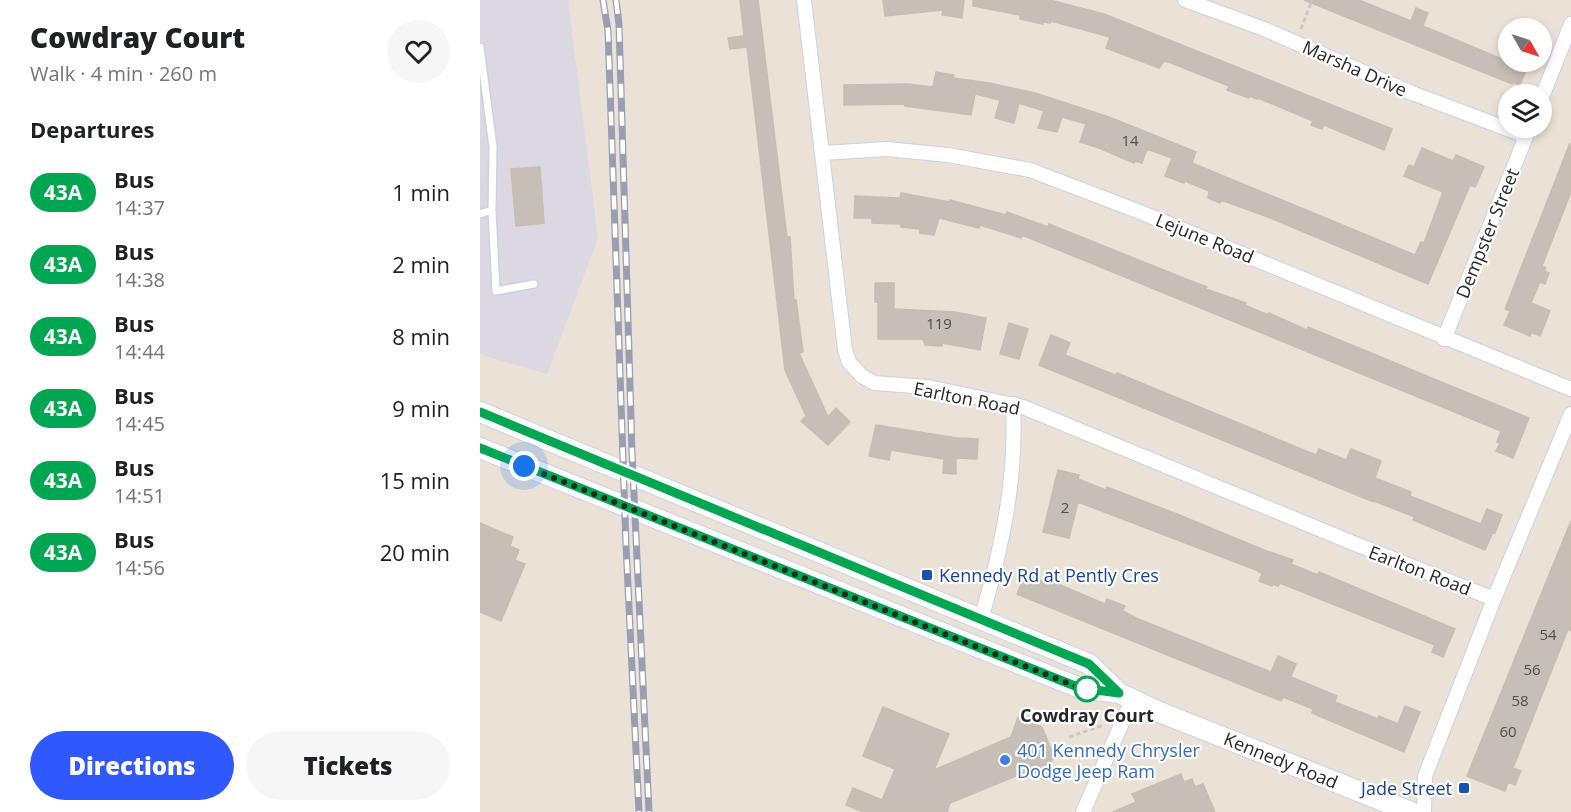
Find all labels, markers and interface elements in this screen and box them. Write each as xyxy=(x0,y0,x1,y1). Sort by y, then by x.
text: Cowdray Court xyxy=(30,18,245,56)
north arrow xyxy=(1498,18,1552,72)
map controls xyxy=(1498,18,1552,138)
button: heart xyxy=(387,20,450,83)
street label: Marsha Drive xyxy=(1299,34,1411,102)
text: Walk · 4 min · 260 m xyxy=(30,60,217,87)
button: layers xyxy=(1498,84,1552,138)
text: Departures xyxy=(30,114,154,144)
house number: 14 xyxy=(1121,130,1139,150)
text: Bus xyxy=(114,164,154,194)
street label: Dempster Street xyxy=(1450,164,1524,302)
text: 1 min xyxy=(392,177,450,207)
text: 43A xyxy=(44,178,82,206)
text: 14:37 xyxy=(114,194,165,221)
street label: Lejune Road xyxy=(1152,207,1258,269)
text: Bus xyxy=(114,236,154,266)
text: 2 min xyxy=(392,249,450,279)
text: 43A xyxy=(44,250,82,278)
text: 14:38 xyxy=(114,266,165,293)
text: Bus xyxy=(114,308,154,338)
house number: 119 xyxy=(926,313,952,333)
text: 8 min xyxy=(392,321,450,351)
text: 43A xyxy=(44,322,82,350)
text: 14:44 xyxy=(114,338,165,365)
street label: Earlton Road xyxy=(912,376,1022,420)
text: Bus xyxy=(114,380,154,410)
text: 9 min xyxy=(392,393,450,423)
text: 43A xyxy=(44,394,82,422)
text: 14:45 xyxy=(114,410,165,437)
your location xyxy=(509,451,539,481)
text: Bus xyxy=(114,452,154,482)
text: 15 min xyxy=(380,465,450,495)
text: 43A xyxy=(44,466,82,494)
text: 14:51 xyxy=(114,482,165,509)
house number: 2 xyxy=(1061,497,1069,517)
text: Bus xyxy=(114,524,154,554)
text: 20 min xyxy=(380,537,450,567)
text: 43A xyxy=(44,538,82,566)
street label: Earlton Road xyxy=(1365,539,1475,601)
text: 14:56 xyxy=(114,554,165,581)
place label: Kennedy Rd at Pently Cres xyxy=(939,563,1159,587)
marker: Kennedy Rd at Pently Cres xyxy=(920,568,934,582)
house number: 54 xyxy=(1539,624,1557,644)
house number: 56 xyxy=(1523,659,1541,679)
marker: Cowdray Court xyxy=(1074,676,1100,702)
house number: 58 xyxy=(1511,690,1529,710)
place label: Cowdray Court xyxy=(1020,703,1154,727)
house number: 60 xyxy=(1499,721,1517,741)
street label: Kennedy Road xyxy=(1220,726,1342,794)
button: Directions xyxy=(30,731,234,800)
button: Tickets xyxy=(246,731,450,800)
place label: 401 Kennedy Chrysler Dodge Jeep Ram xyxy=(1017,738,1201,783)
marker: 401 Kennedy Chrysler Dodge Jeep Ram xyxy=(998,753,1012,767)
place label: Jade Street xyxy=(1359,776,1452,800)
marker: Jade Street xyxy=(1457,781,1471,795)

